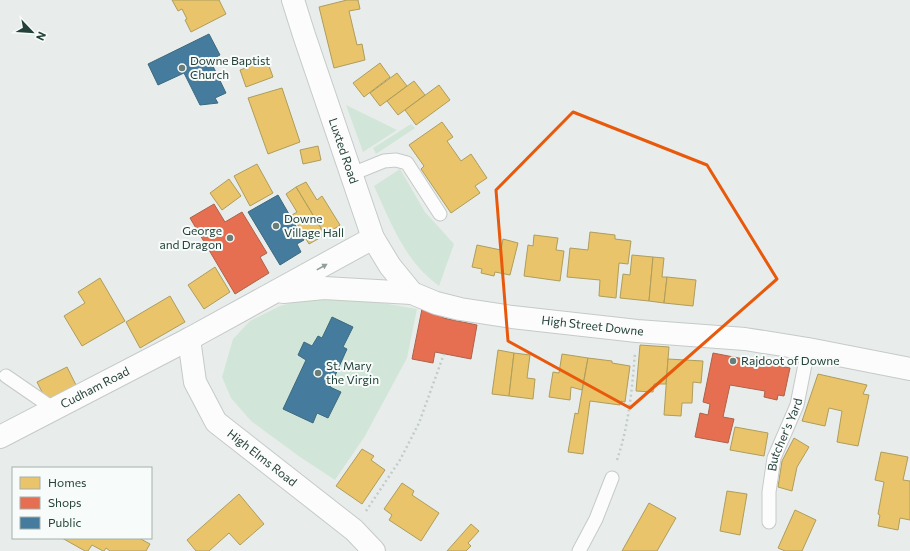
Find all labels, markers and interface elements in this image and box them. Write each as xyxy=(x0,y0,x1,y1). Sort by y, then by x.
north arrow xyxy=(12,12,52,52)
text: N xyxy=(34,30,49,43)
place label: Downe Baptist Church xyxy=(190,53,270,81)
marker: Downe Baptist Church xyxy=(177,63,187,73)
street label: Luxted Road xyxy=(327,116,362,185)
place label: Downe Village Hall xyxy=(284,211,344,239)
marker: Downe Village Hall xyxy=(271,221,281,231)
place label: George and Dragon xyxy=(159,223,222,251)
marker: George and Dragon xyxy=(225,233,235,243)
one-way arrow xyxy=(316,263,328,270)
street label: High Street Downe xyxy=(541,312,644,337)
place label: Rajdoot of Downe xyxy=(741,353,839,367)
marker: Rajdoot of Downe xyxy=(728,356,738,366)
place label: St. Mary the Virgin xyxy=(326,358,379,386)
street label: Cudham Road xyxy=(58,363,131,411)
marker: St. Mary the Virgin xyxy=(313,368,323,378)
street label: Butcher's Yard xyxy=(764,397,804,472)
street label: High Elms Road xyxy=(225,426,300,489)
legend xyxy=(12,467,152,539)
text: Homes xyxy=(48,475,86,489)
text: Shops xyxy=(48,495,82,509)
text: Public xyxy=(48,515,81,529)

